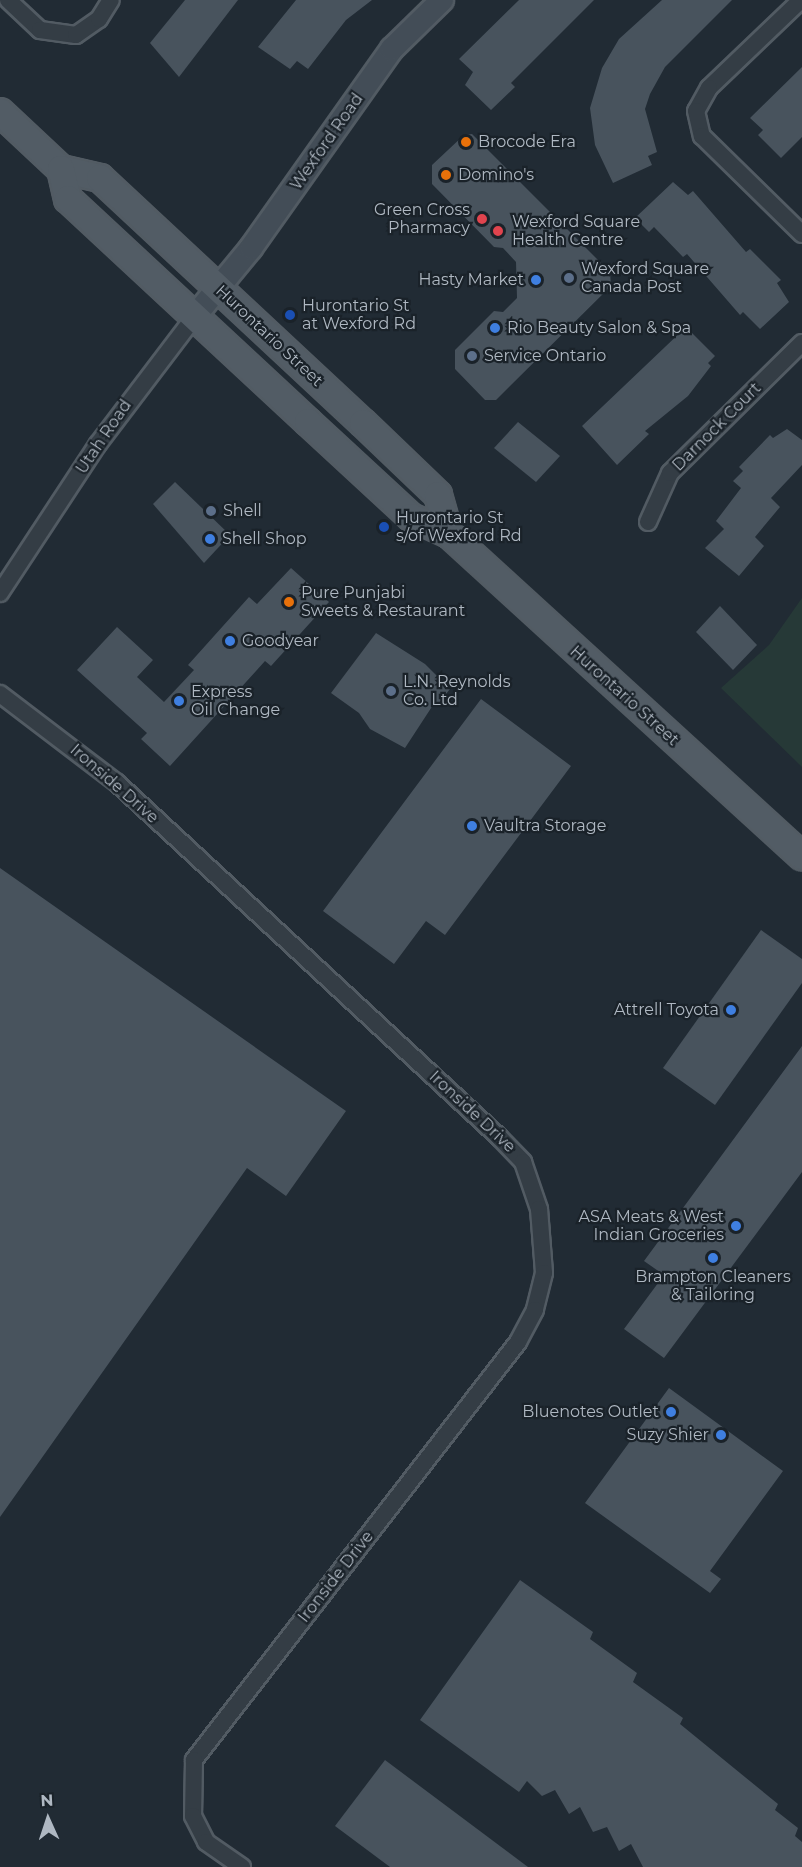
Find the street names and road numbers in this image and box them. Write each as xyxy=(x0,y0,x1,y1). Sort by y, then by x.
street label: Wexford Road xyxy=(287,90,367,194)
street label: Hurontario Street xyxy=(211,281,327,391)
street label: Darnock Court xyxy=(669,379,765,475)
street label: Utah Road xyxy=(72,396,136,478)
street label: Hurontario Street xyxy=(566,642,682,750)
street label: Ironside Drive xyxy=(66,740,162,828)
street label: Ironside Drive xyxy=(425,1067,519,1157)
street label: Ironside Drive xyxy=(294,1528,378,1626)

